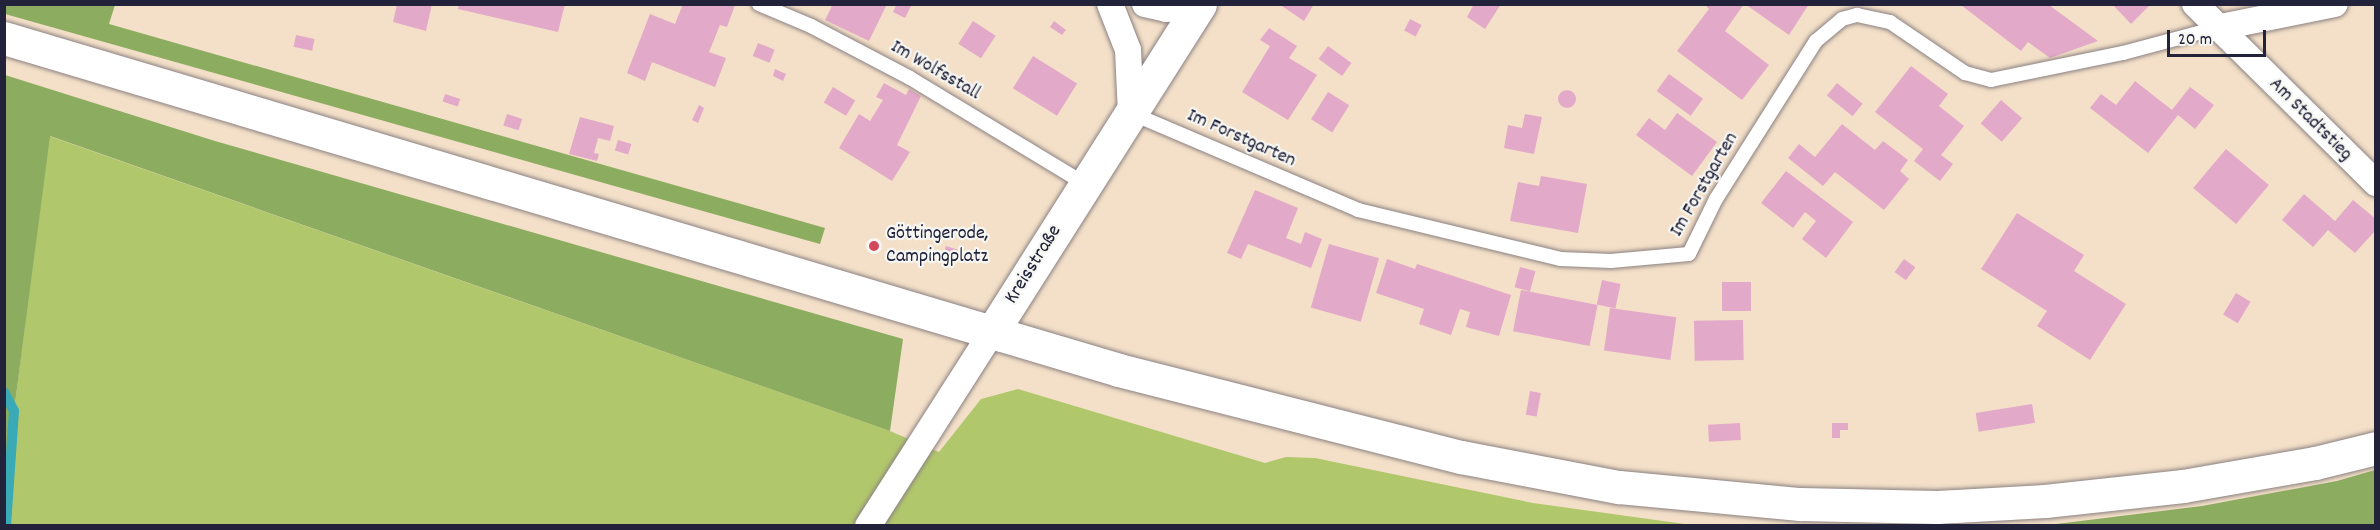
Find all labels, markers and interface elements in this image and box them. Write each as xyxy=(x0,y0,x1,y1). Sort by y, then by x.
scale bar xyxy=(2170,18,2269,56)
text: 20 m xyxy=(2178,28,2212,53)
street label: Im Wolfsstall xyxy=(886,36,984,106)
street label: Am Stadtstieg xyxy=(2263,73,2357,167)
street label: Im Forstgarten xyxy=(1183,104,1299,174)
street label: Im Forstgarten xyxy=(1665,129,1745,241)
street label: Kreisstraße xyxy=(1000,221,1068,309)
place label: Göttingerode, Campingplatz xyxy=(886,222,989,269)
marker: Göttingerode, Campingplatz xyxy=(867,239,881,253)

